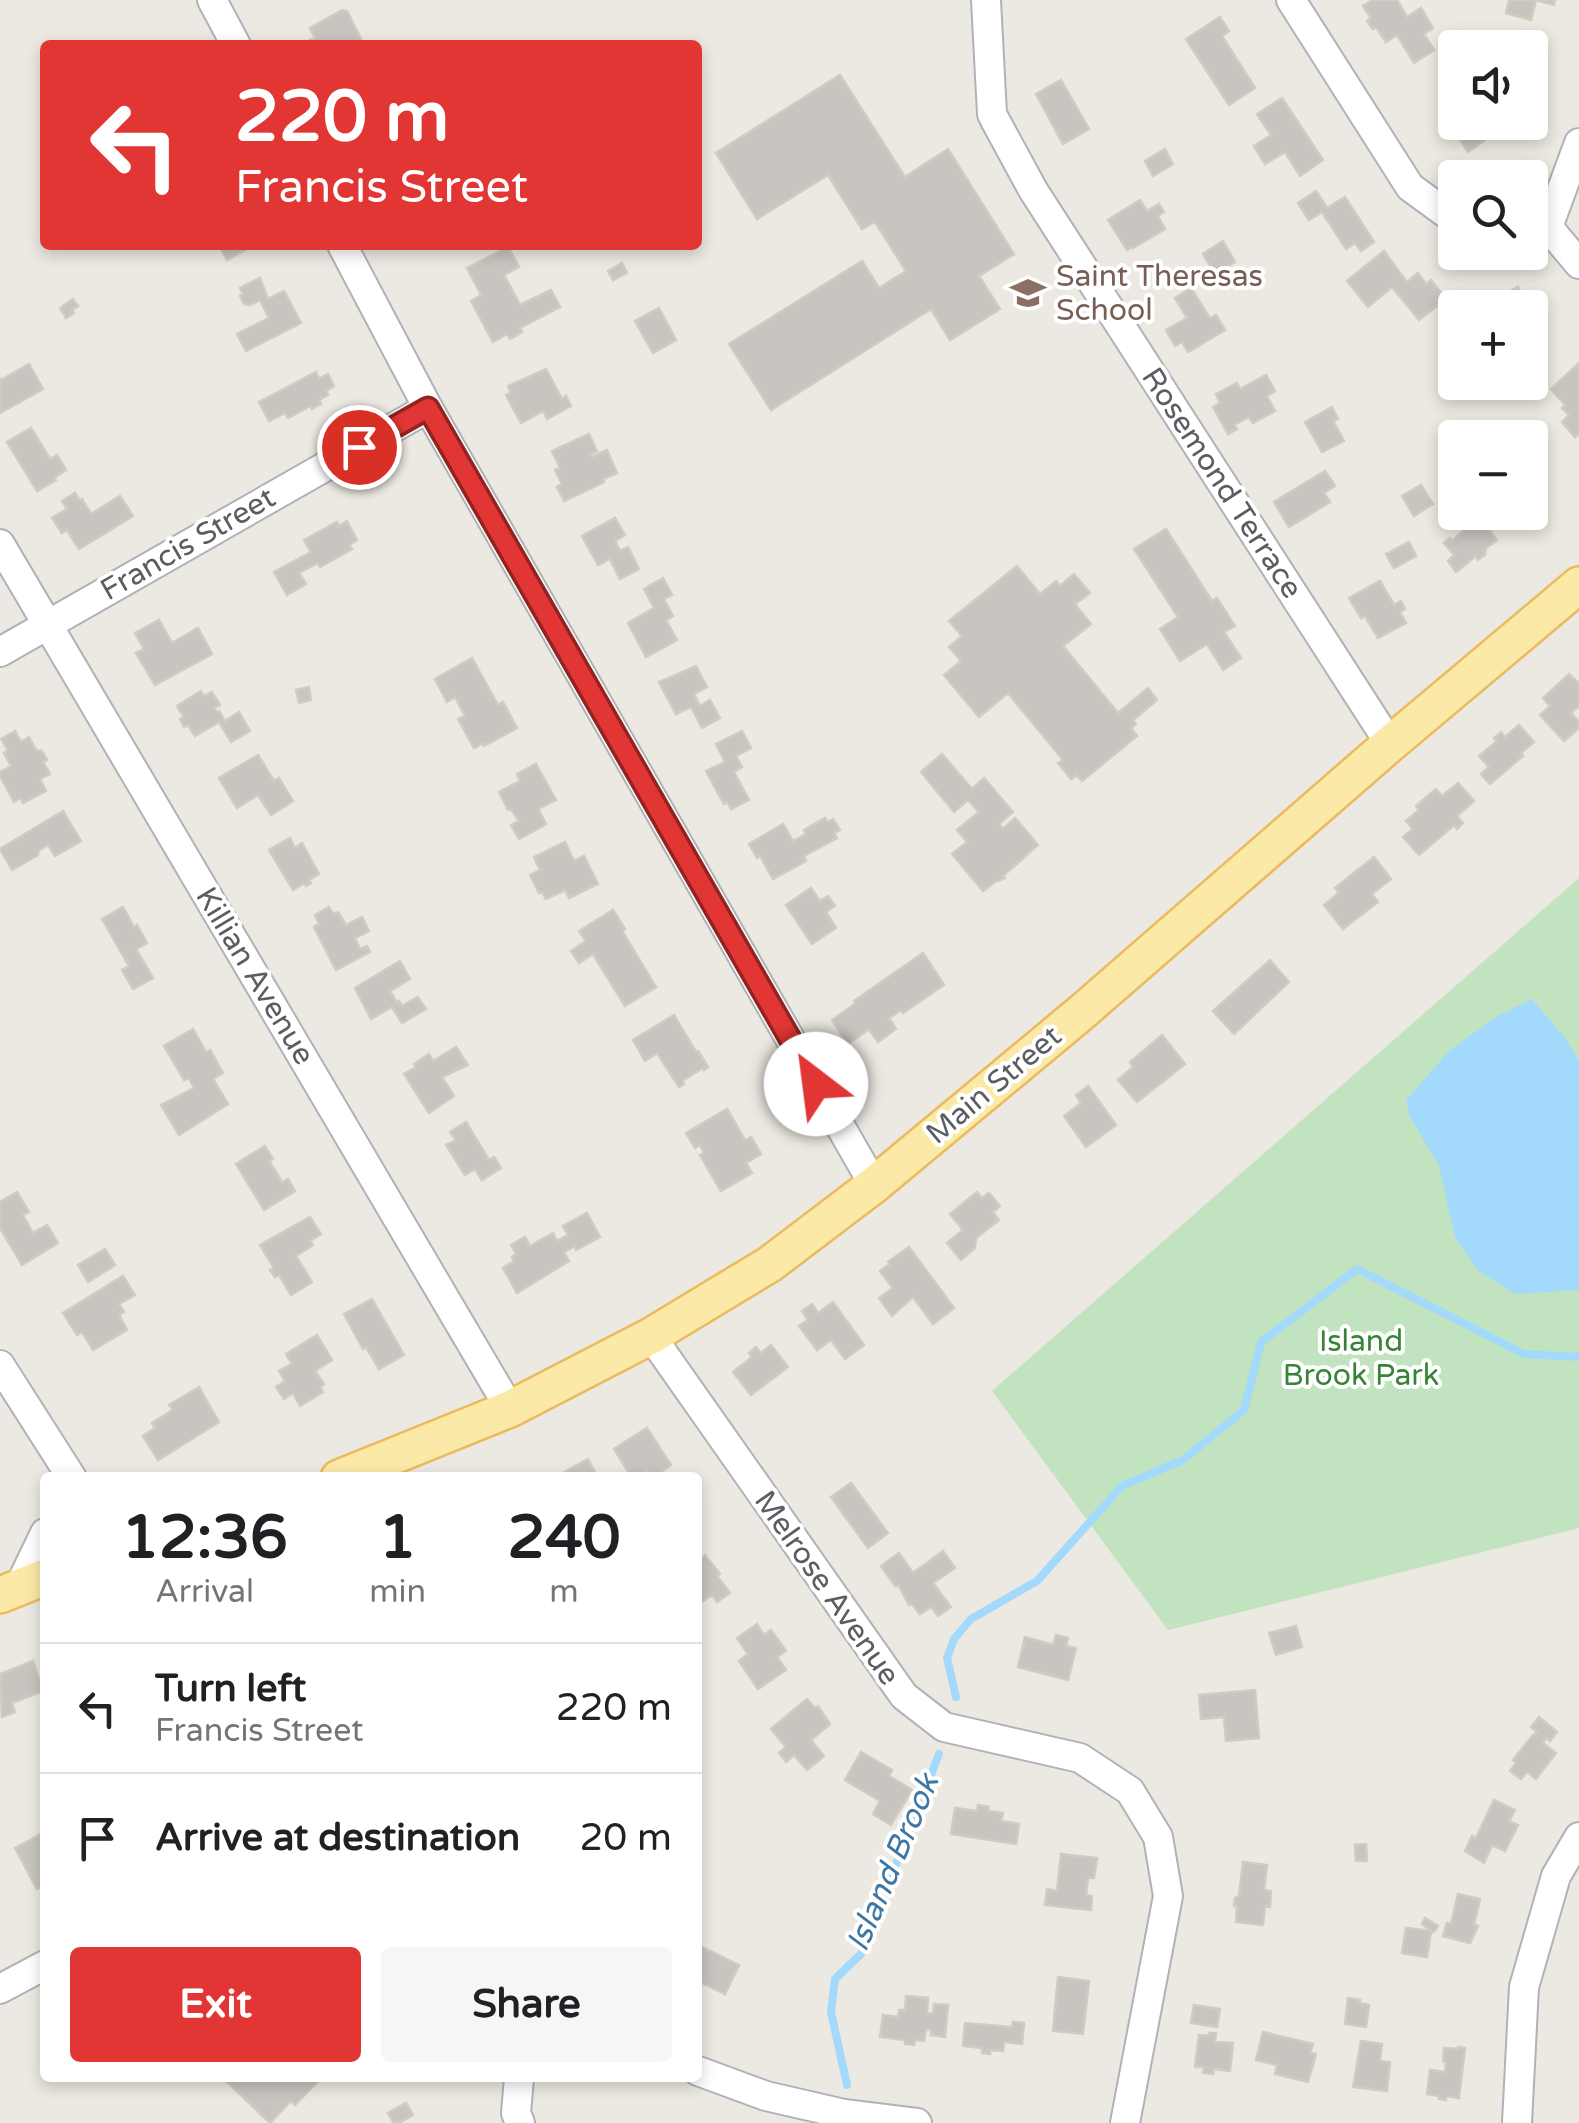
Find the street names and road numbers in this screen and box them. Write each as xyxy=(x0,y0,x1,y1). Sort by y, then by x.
street label: Rosemond Terrace xyxy=(1134,361,1310,605)
street label: Francis Street xyxy=(94,479,282,609)
street label: Killian Avenue xyxy=(188,881,322,1071)
street label: Main Street xyxy=(919,1018,1069,1152)
street label: Melrose Avenue xyxy=(746,1484,908,1692)

